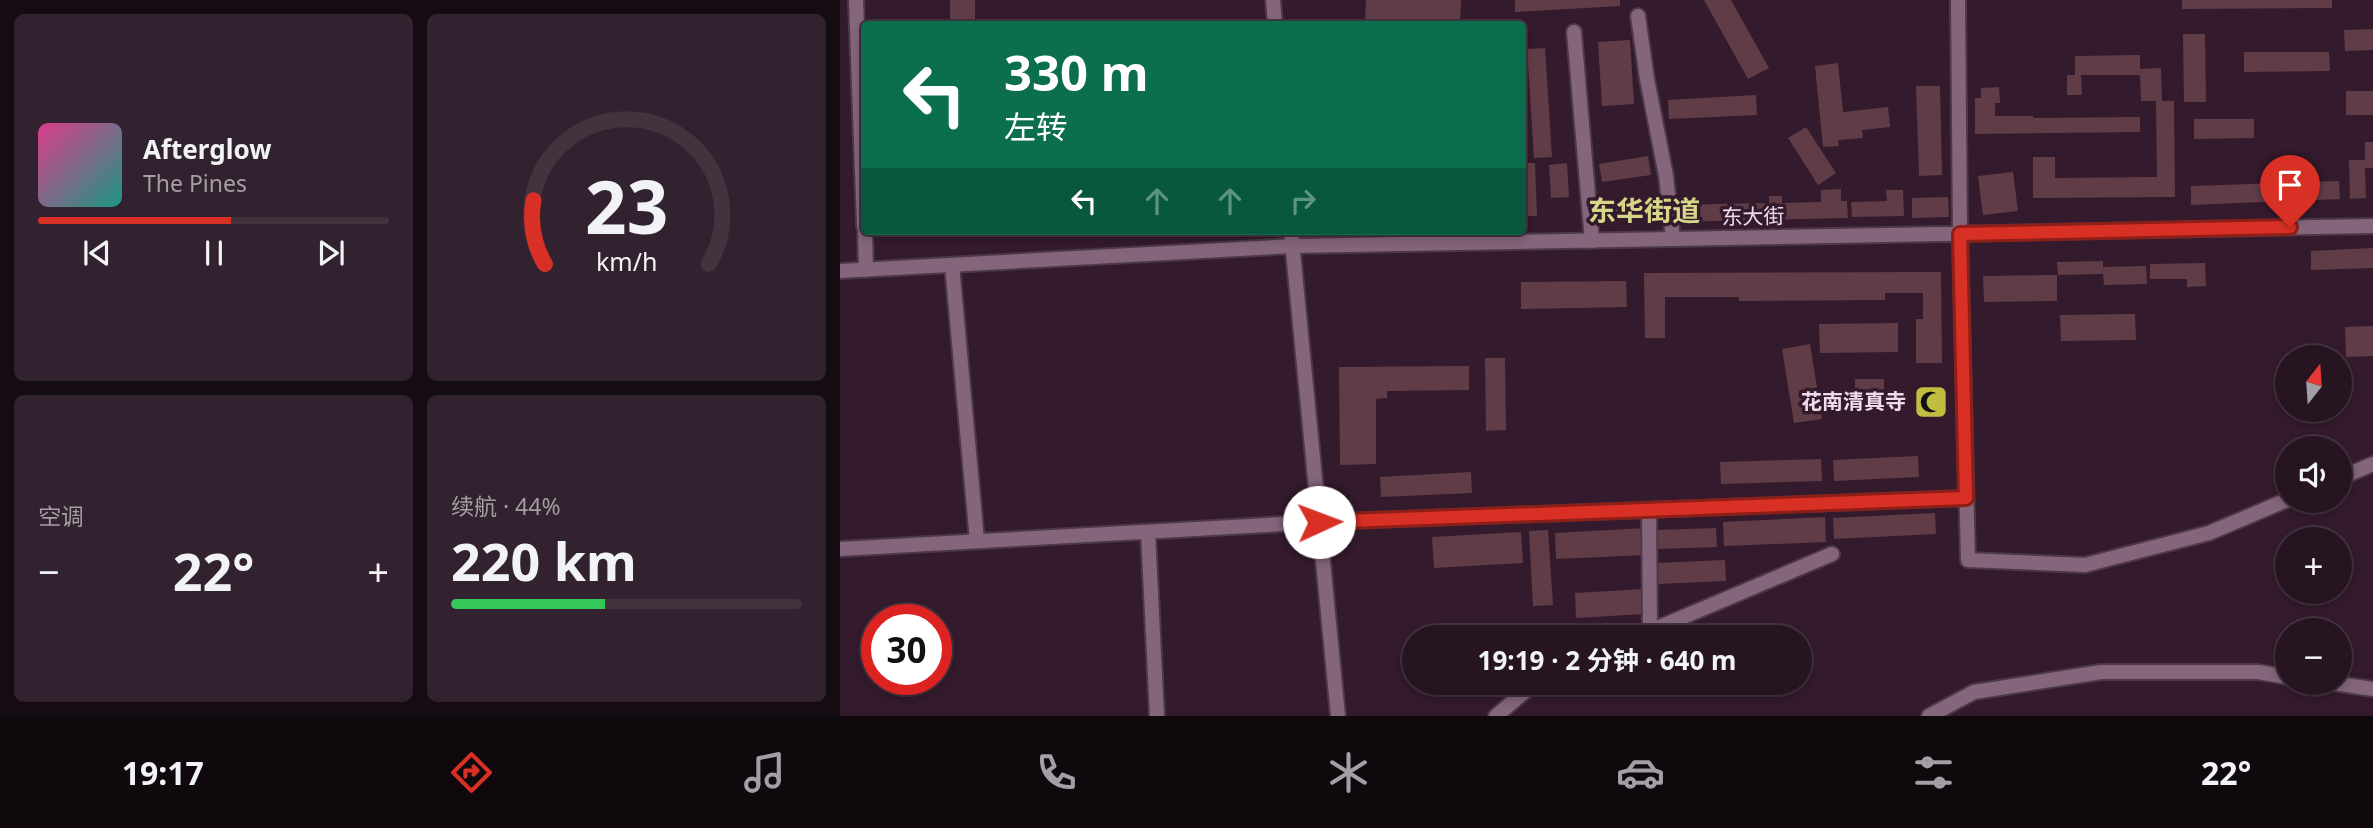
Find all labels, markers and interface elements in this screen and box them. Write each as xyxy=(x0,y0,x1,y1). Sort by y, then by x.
text: 330 m xyxy=(1004,39,1149,105)
icon: left xyxy=(889,49,980,140)
text: 左转 xyxy=(1004,105,1068,148)
text: Afterglow xyxy=(143,131,271,167)
pin xyxy=(2260,155,2320,227)
text: 23 xyxy=(585,156,668,255)
icon: arrive xyxy=(2271,166,2309,204)
text: The Pines xyxy=(143,167,247,199)
icon: left xyxy=(1065,182,1103,220)
icon: ahead xyxy=(1138,182,1176,220)
icon: ahead xyxy=(1211,182,1249,220)
icon: right xyxy=(1284,182,1322,220)
district label: 东华街道 xyxy=(1588,191,1700,229)
street label: 东大街 xyxy=(1721,201,1785,231)
icon: previous xyxy=(78,234,116,272)
icon: pause xyxy=(195,234,233,272)
icon: next xyxy=(312,234,350,272)
text: km/h xyxy=(596,244,657,278)
north arrow xyxy=(2275,345,2352,422)
map controls xyxy=(2275,345,2352,695)
mosque icon: 花南清真寺 xyxy=(1912,383,1950,421)
place label: 花南清真寺 xyxy=(1801,387,1906,415)
button: sound xyxy=(2275,436,2352,513)
position arrow xyxy=(1282,485,1356,559)
text: 续航 · 44% xyxy=(451,490,561,522)
text: 空调 xyxy=(38,500,84,532)
text: 220 km xyxy=(451,525,637,596)
button: + xyxy=(2275,527,2352,604)
text: 22° xyxy=(173,535,254,606)
text: − xyxy=(38,545,60,597)
text: + xyxy=(367,545,389,597)
speed limit sign: 30 xyxy=(861,604,952,695)
button: − xyxy=(2275,618,2352,695)
text: 19:19 · 2 分钟 · 640 m xyxy=(1478,642,1736,678)
icon: directions xyxy=(447,748,496,797)
icon: music xyxy=(740,748,789,797)
icon: phone xyxy=(1032,748,1081,797)
icon: climate xyxy=(1324,748,1373,797)
icon: car xyxy=(1616,748,1665,797)
icon: filters xyxy=(1909,748,1958,797)
text: 19:17 xyxy=(122,751,204,794)
text: 22° xyxy=(2201,751,2251,794)

